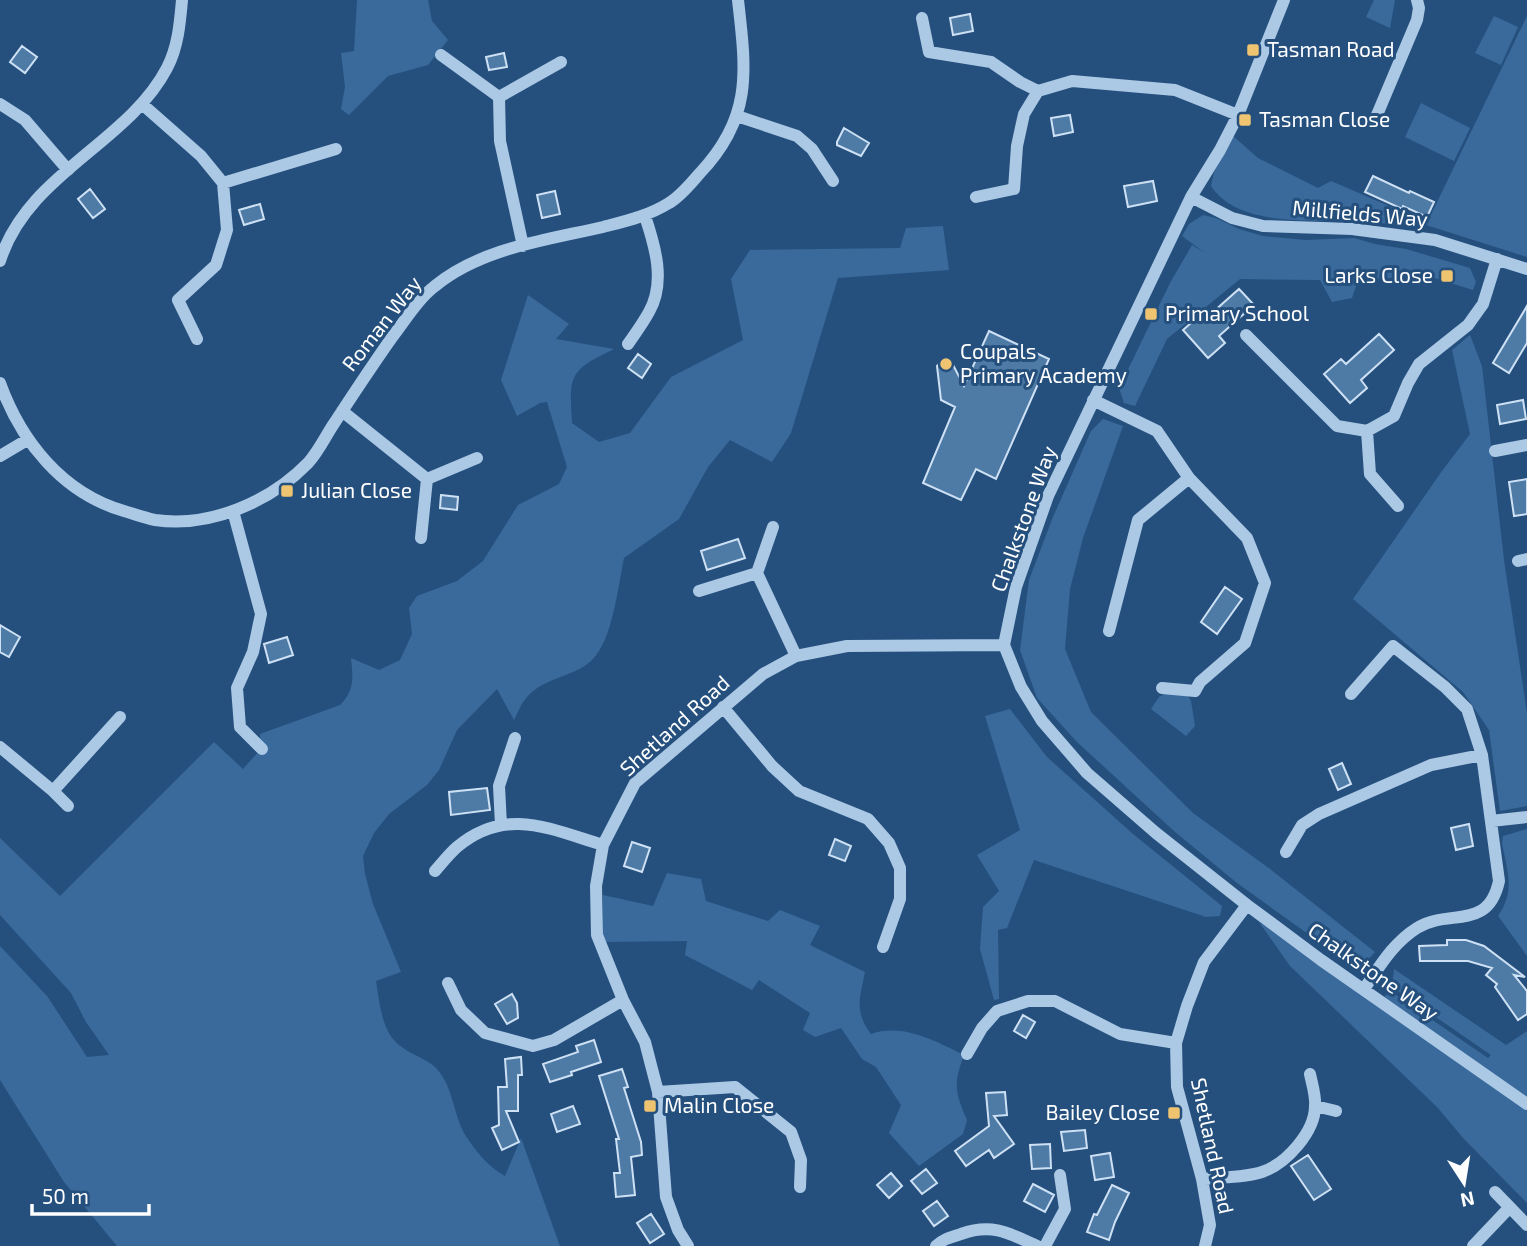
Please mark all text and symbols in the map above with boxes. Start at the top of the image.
place label: Tasman Road [1267,36,1395,61]
marker: Tasman Road [1245,42,1261,58]
place label: Tasman Close [1259,106,1390,131]
marker: Tasman Close [1237,112,1253,128]
street label: Millfields Way [1291,194,1429,231]
place label: Larks Close [1324,262,1433,287]
marker: Larks Close [1439,268,1455,284]
street label: Roman Way [336,271,426,376]
place label: Primary School [1165,300,1310,325]
marker: Primary School [1143,306,1159,322]
place label: Coupals Primary Academy [960,338,1127,387]
marker: Coupals Primary Academy [938,356,954,372]
street label: Chalkstone Way [985,442,1061,595]
place label: Julian Close [301,477,412,502]
marker: Julian Close [279,483,295,499]
street label: Shetland Road [614,669,734,780]
street label: Chalkstone Way [1304,917,1444,1025]
street label: Shetland Road [1187,1075,1240,1216]
place label: Malin Close [664,1092,774,1117]
marker: Malin Close [642,1098,658,1114]
place label: Bailey Close [1045,1099,1160,1124]
marker: Bailey Close [1166,1105,1182,1121]
north arrow [1429,1148,1499,1218]
scale bar [32,1172,149,1216]
text: 50 m [42,1183,89,1208]
text: N [1459,1187,1477,1213]

